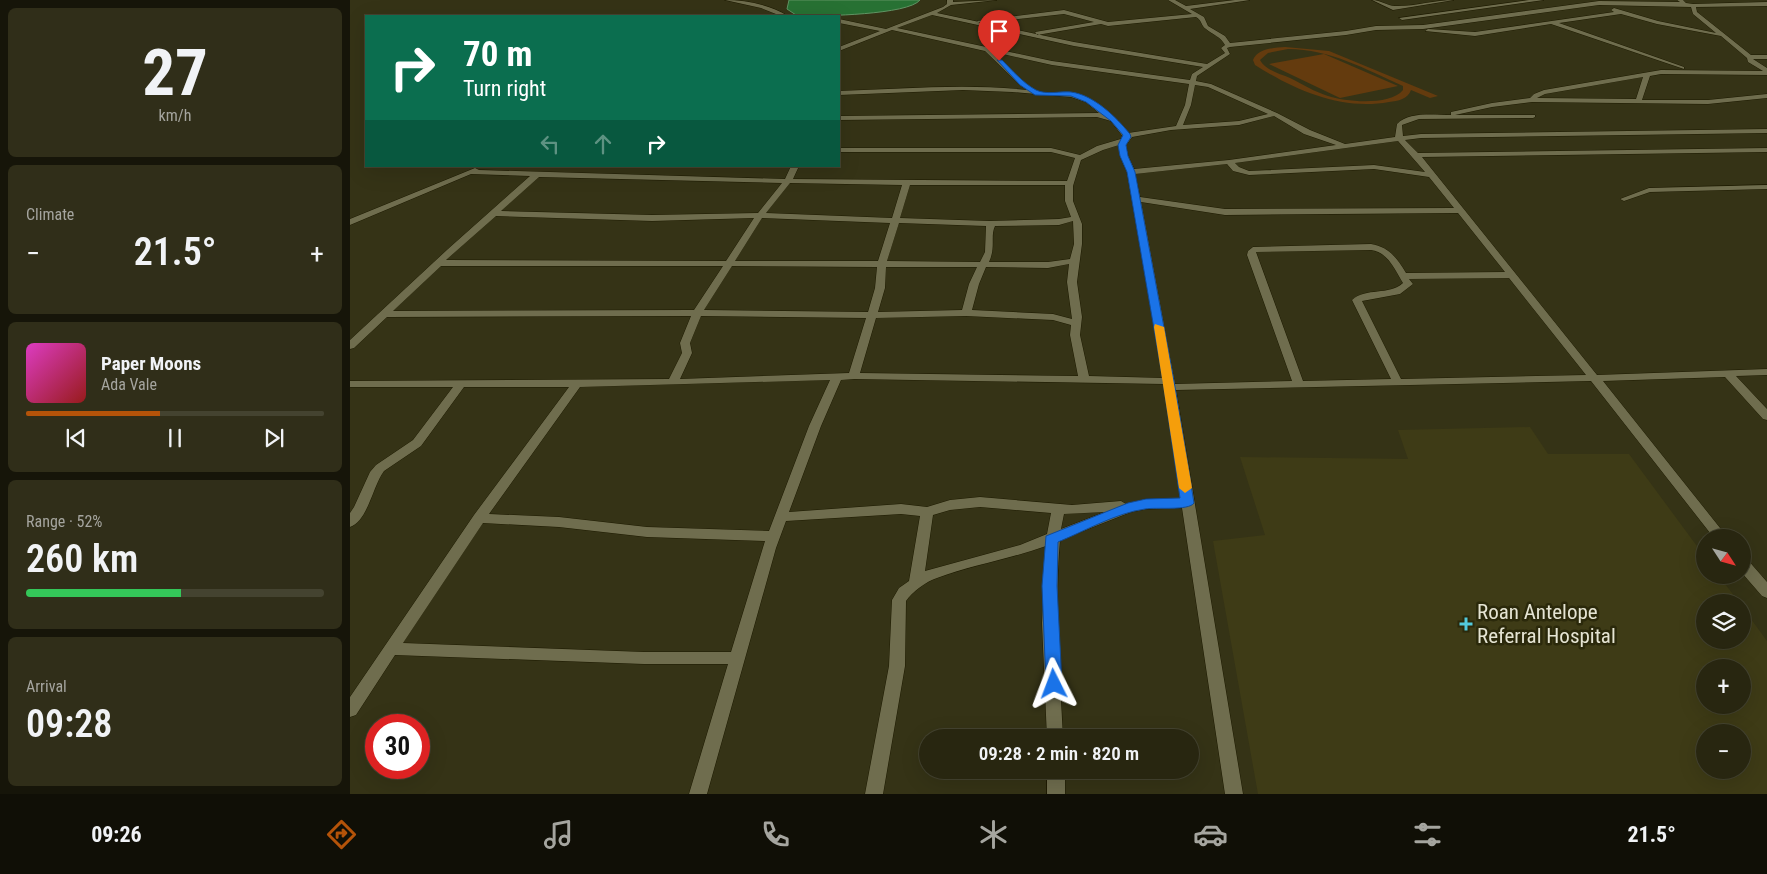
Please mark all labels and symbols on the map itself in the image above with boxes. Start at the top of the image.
pin [978,10,1020,61]
north arrow [1696,529,1751,584]
place label: Roan Antelope Referral Hospital [1477,600,1616,648]
marker: Roan Antelope Referral Hospital [1459,617,1473,631]
position arrow [1027,657,1079,709]
speed limit sign: 30 [365,714,430,779]

